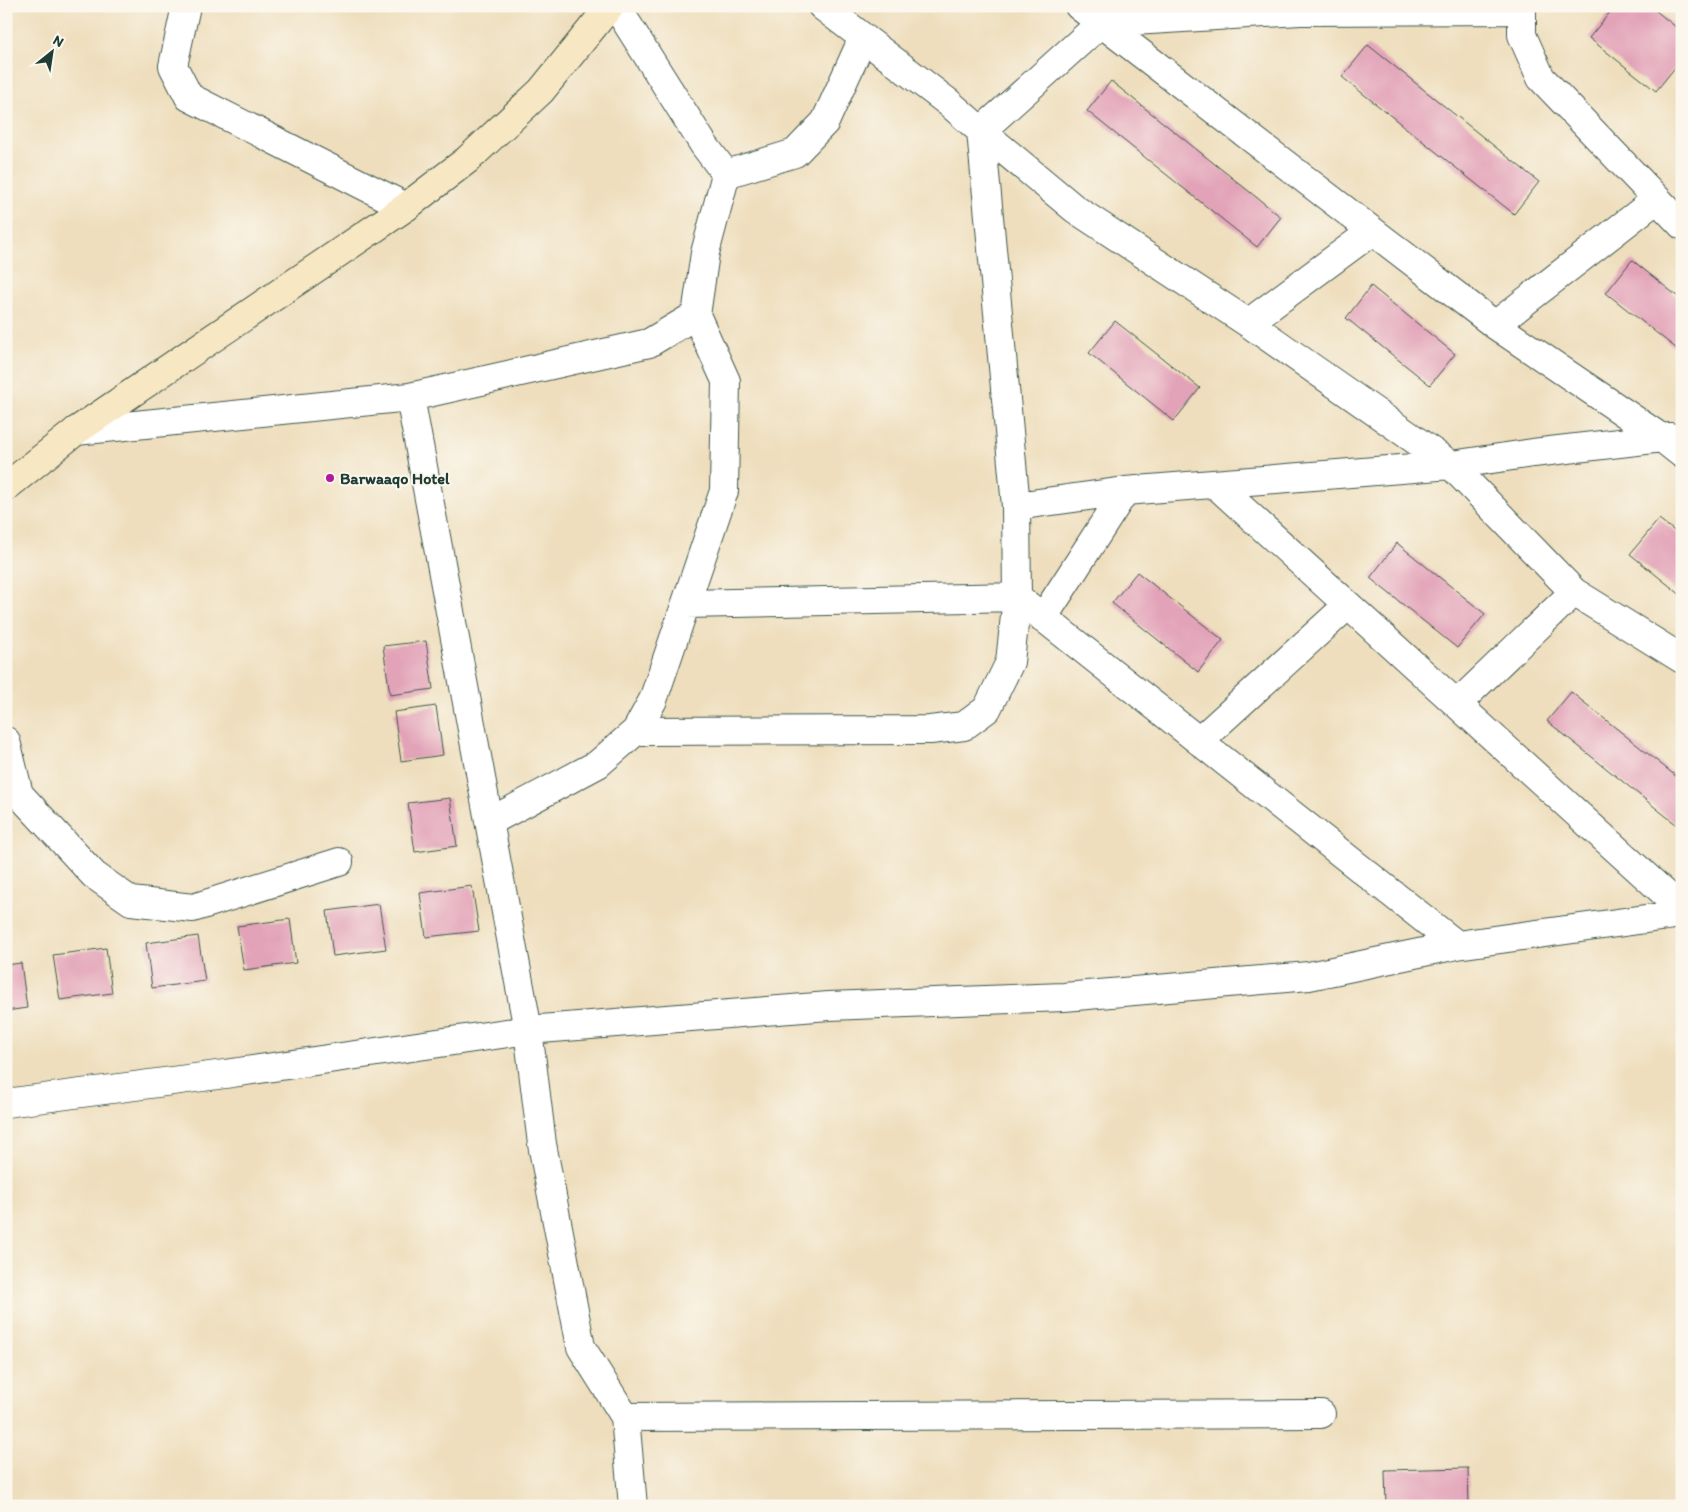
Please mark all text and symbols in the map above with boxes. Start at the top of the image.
north arrow [28,28,78,78]
text: N [50,31,67,51]
place label: Barwaaqo Hotel [340,469,450,489]
marker: Barwaaqo Hotel [324,472,336,484]

